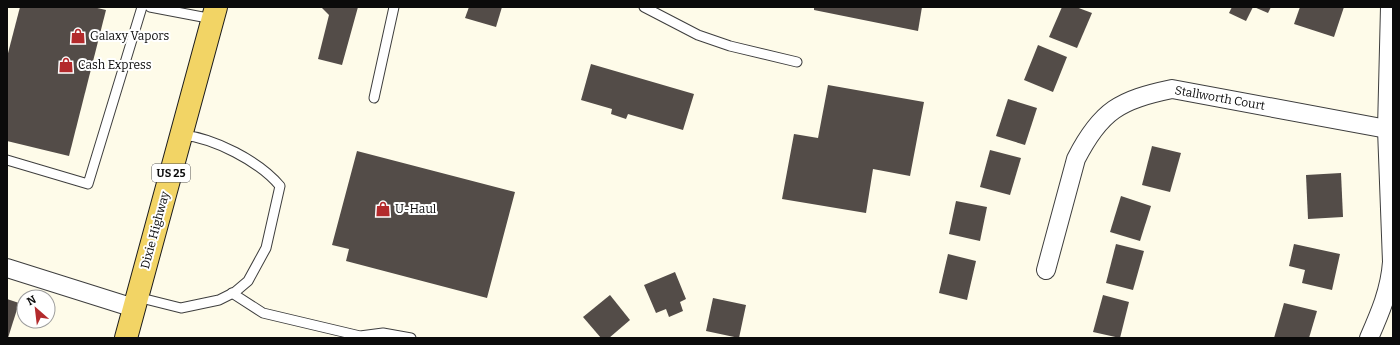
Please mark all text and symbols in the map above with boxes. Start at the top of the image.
shop icon: Galaxy Vapors [69,27,87,45]
place label: Galaxy Vapors [90,29,170,43]
shop icon: Cash Express [57,56,75,74]
place label: Cash Express [78,58,152,72]
street label: Stallworth Court [1174,83,1267,113]
road number: US 25 [152,164,190,182]
street label: Dixie Highway [138,189,172,270]
shop icon: U-Haul [374,200,392,218]
place label: U-Haul [395,202,437,216]
north arrow [16,289,56,329]
text: N [25,293,39,308]

